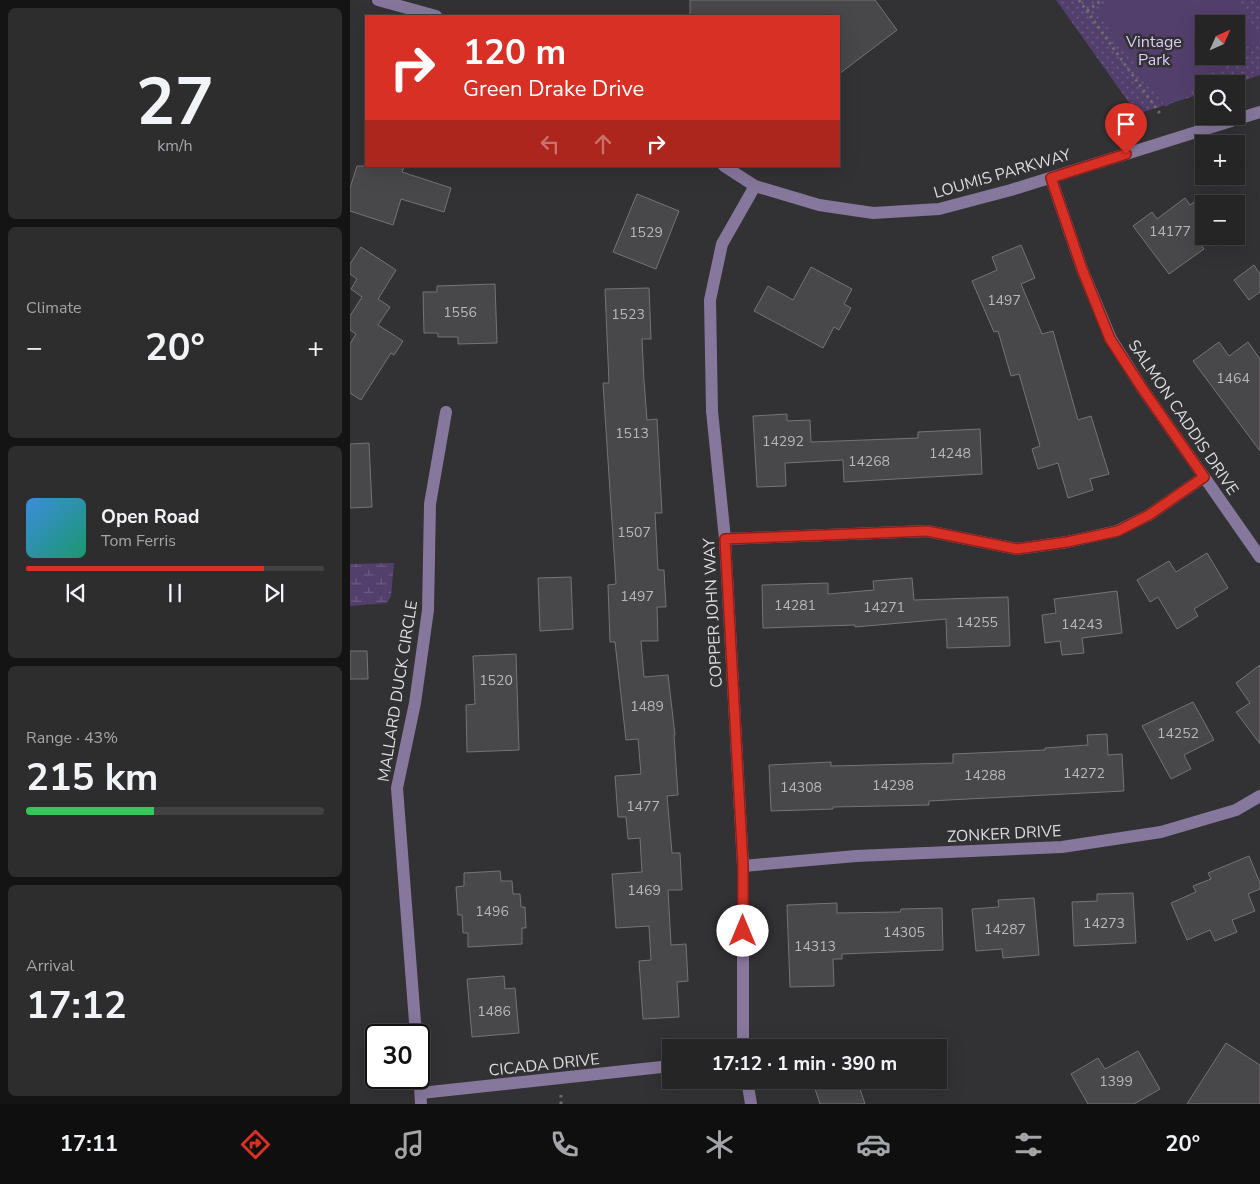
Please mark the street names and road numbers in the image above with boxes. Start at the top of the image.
street label: LOUMIS PARKWAY [931,144,1074,204]
street label: SALMON CADDIS DRIVE [1123,336,1243,500]
street label: COPPER JOHN WAY [698,537,728,688]
street label: MALLARD DUCK CIRCLE [373,599,423,783]
street label: ZONKER DRIVE [946,820,1062,848]
street label: CICADA DRIVE [488,1048,601,1082]

